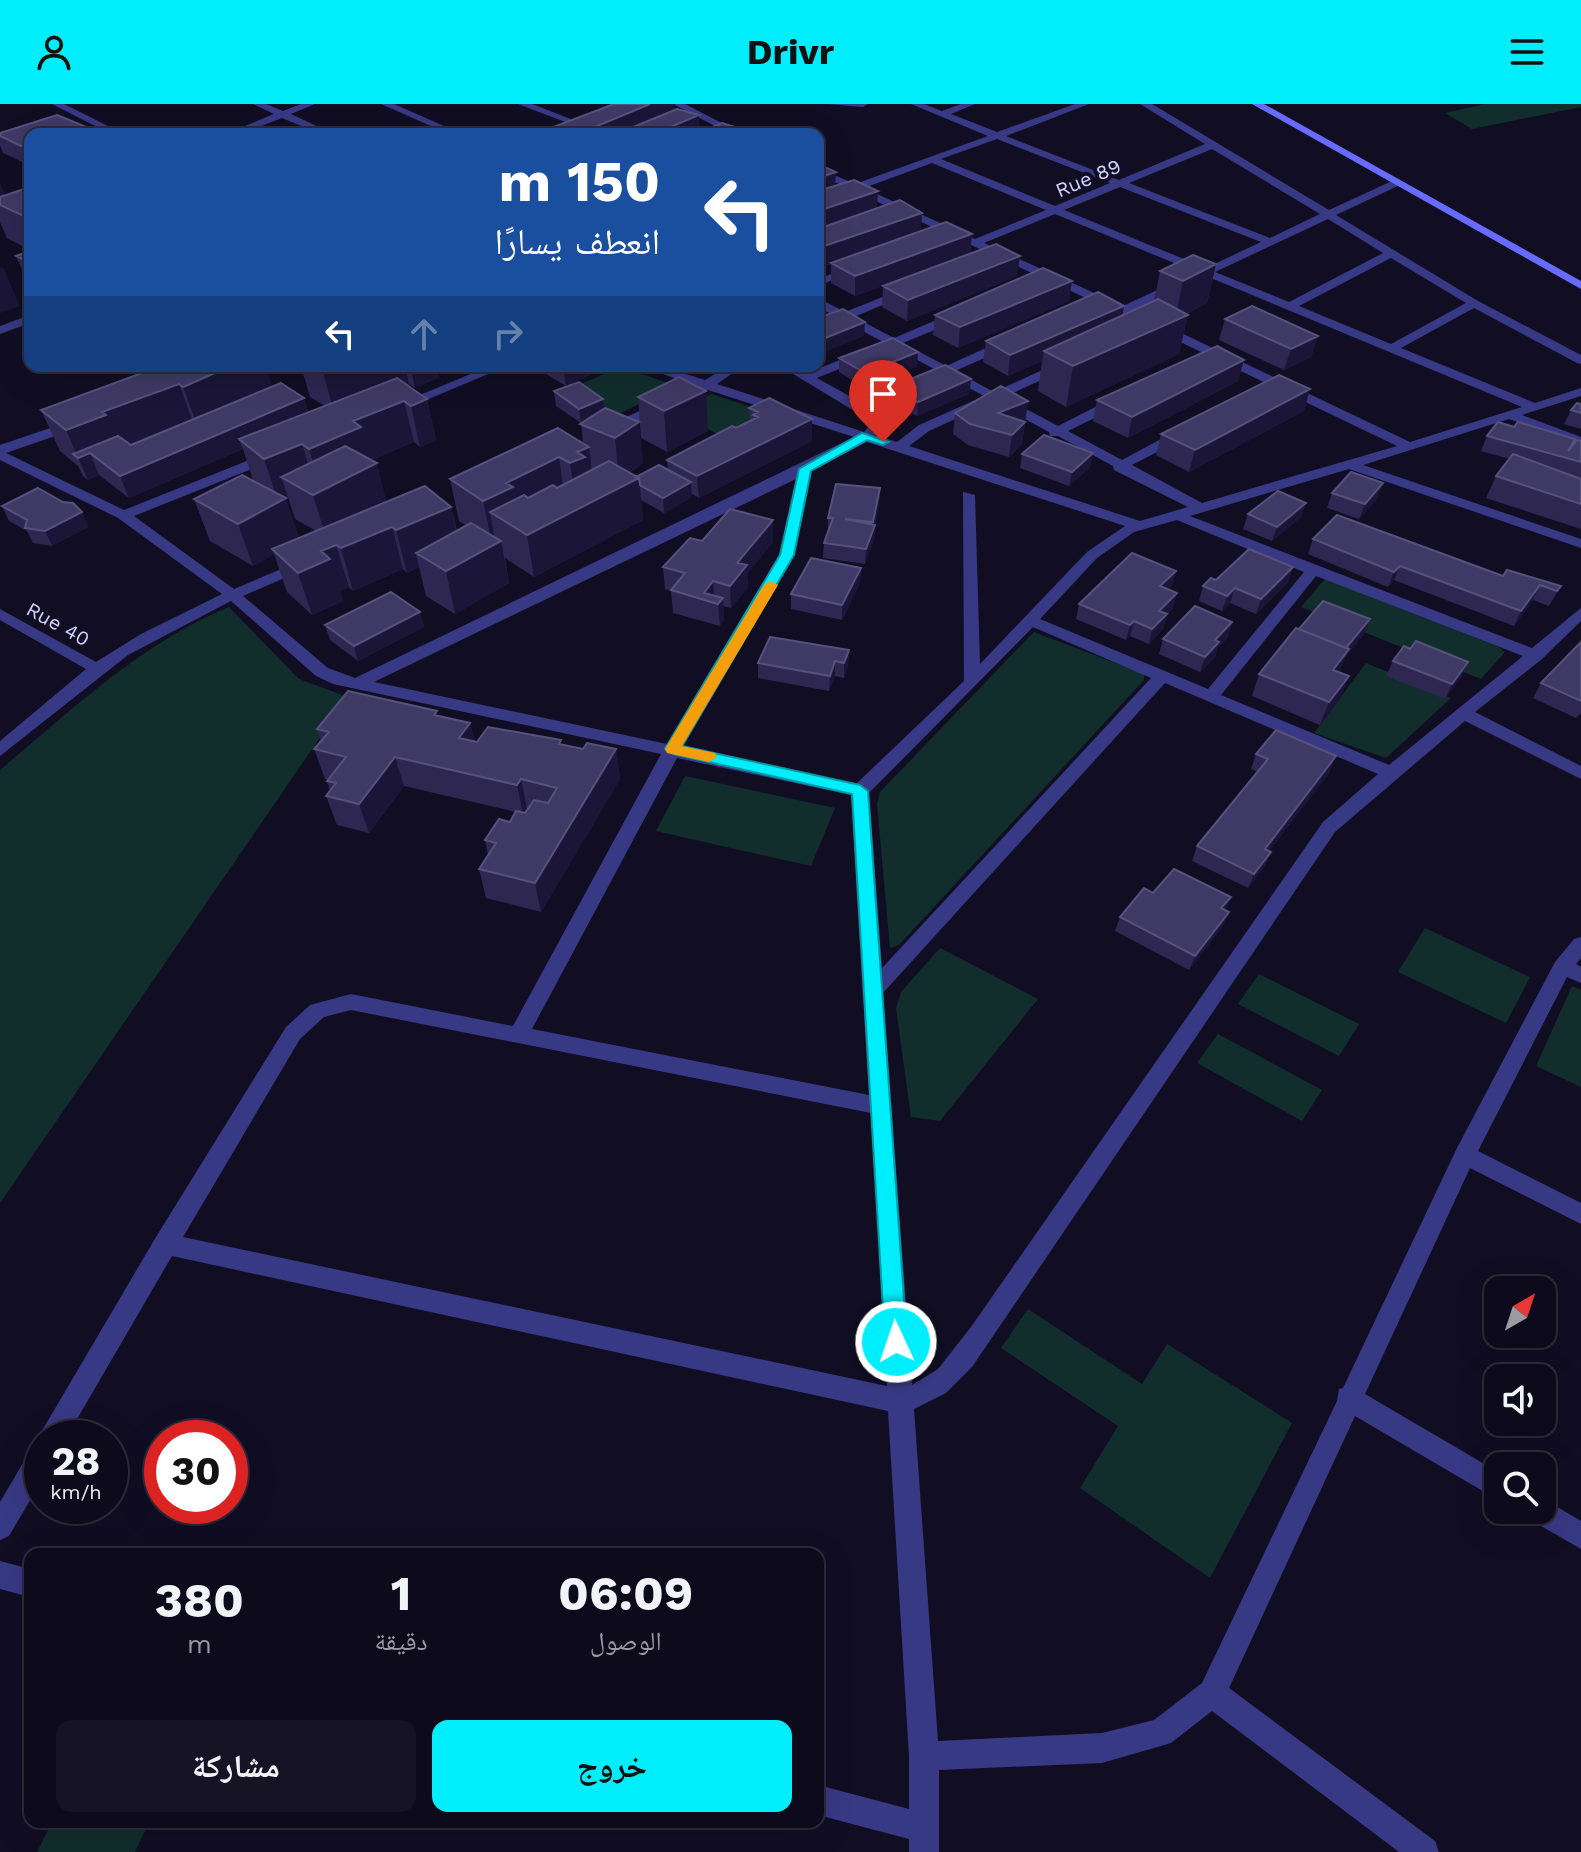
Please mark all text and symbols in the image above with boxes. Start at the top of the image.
icon: person [32,30,76,74]
icon: menu [1505,30,1549,74]
text: Drivr [747,31,834,73]
text: 150 m [498,149,660,215]
street label: Rue 89 [1052,154,1124,202]
icon: left [688,160,792,264]
text: انعطف يسارًا [495,221,660,263]
icon: left [318,312,362,356]
icon: ahead [402,312,446,356]
icon: right [486,312,530,356]
pin [849,360,917,442]
icon: arrive [861,372,905,416]
street label: Rue 40 [22,597,94,651]
north arrow [1484,1276,1556,1348]
map controls [1484,1276,1556,1524]
position arrow [854,1300,938,1384]
button: sound [1484,1364,1556,1436]
speed limit sign: 30 [144,1420,248,1524]
text: 28 [52,1438,100,1485]
button: search [1484,1452,1556,1524]
text: km/h [50,1480,102,1504]
text: 1 [391,1565,411,1622]
text: 06:09 [558,1565,693,1622]
text: 380 [155,1572,244,1629]
text: دقيقة [375,1626,427,1656]
text: الوصول [590,1626,662,1656]
text: m [187,1629,212,1659]
button: مشاركة [56,1720,416,1812]
button: خروج [432,1720,792,1812]

